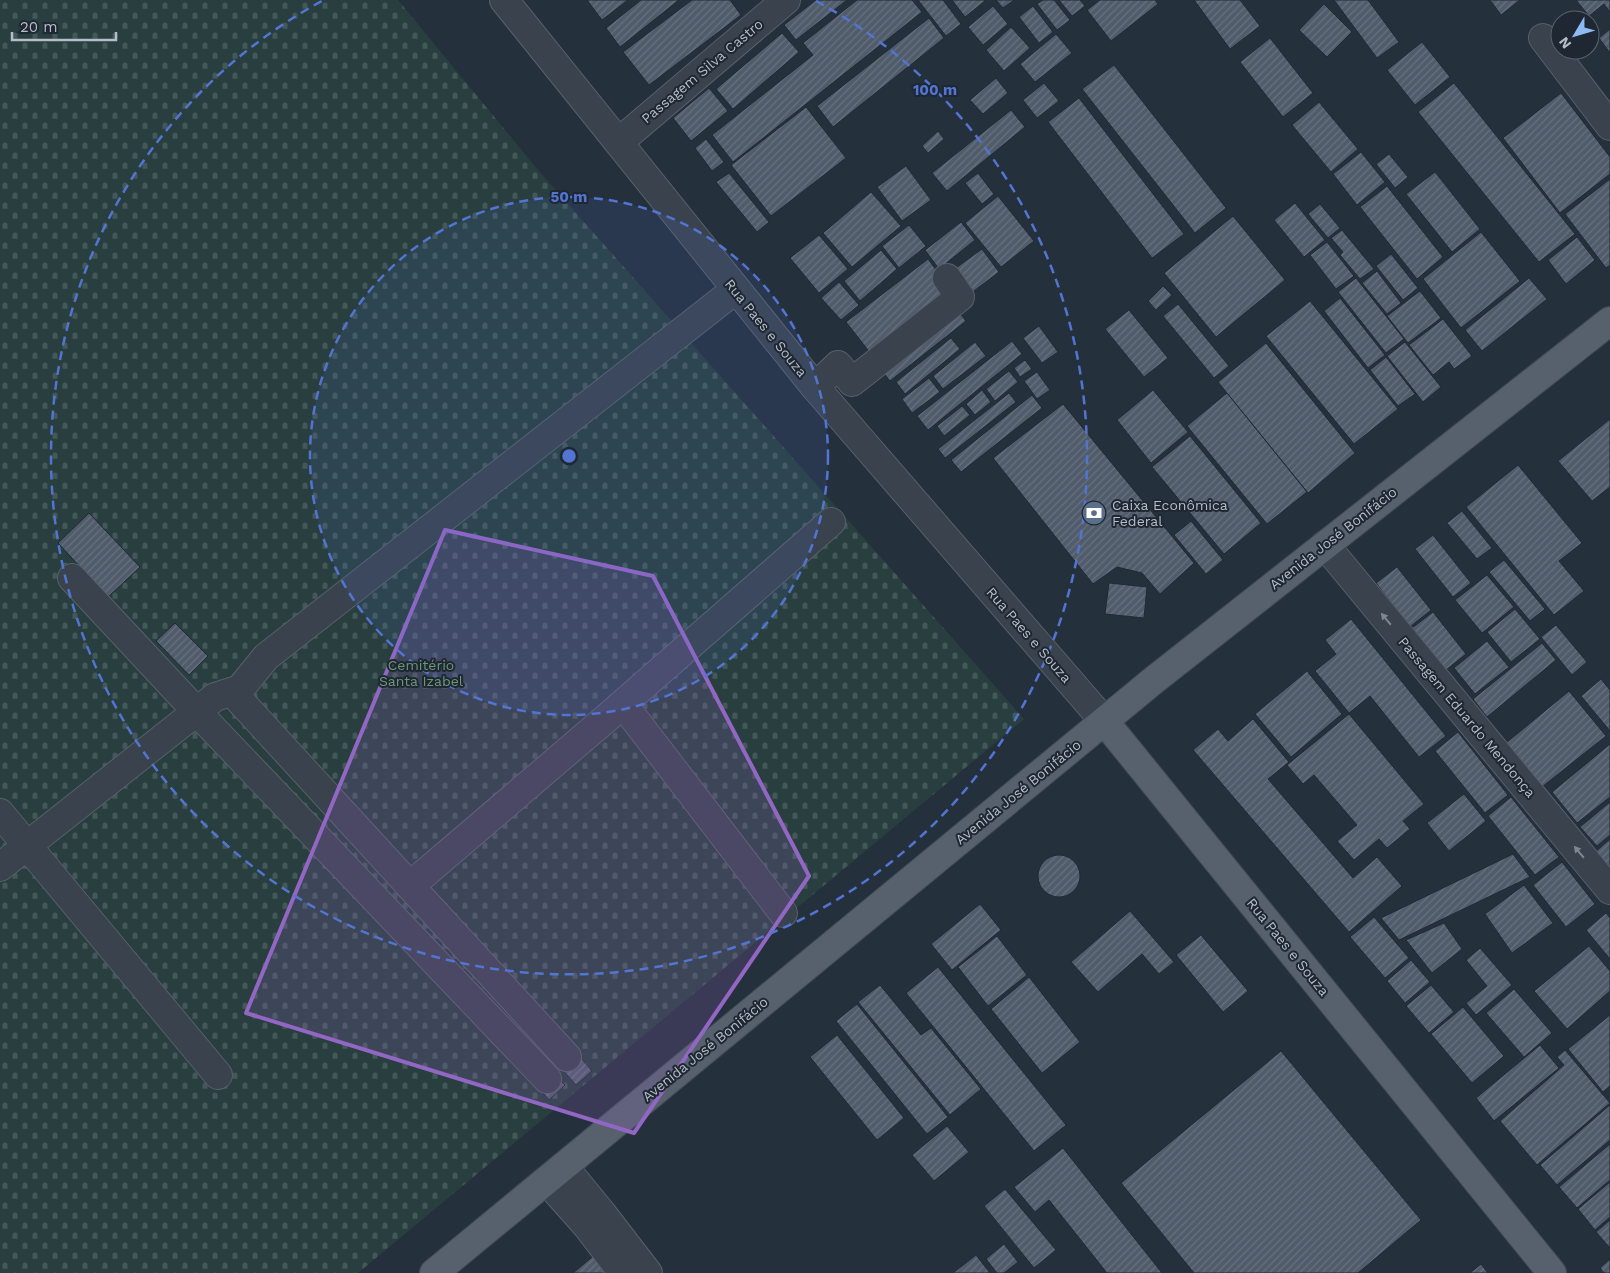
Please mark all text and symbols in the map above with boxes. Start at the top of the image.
scale bar [12,10,116,42]
north arrow [1550,10,1600,60]
street label: Passagem Silva Castro [638,16,766,126]
text: 20 m [20,18,58,36]
text: N [1555,34,1574,52]
text: 100 m [913,81,957,99]
text: 50 m [551,188,587,206]
street label: Rua Paes e Souza [722,276,810,380]
centre of rings [560,447,578,465]
street label: Avenida José Bonifácio [1266,483,1400,593]
place label: Caixa Econômica Federal [1112,497,1228,529]
bank icon: Caixa Econômica Federal [1081,500,1107,526]
street label: Rua Paes e Souza [983,584,1075,686]
one-way arrow [1381,613,1392,625]
street label: Passagem Eduardo Mendonça [1395,634,1539,800]
park label: Cemitério Santa Izabel [379,657,464,689]
street label: Avenida José Bonifácio [952,736,1084,848]
one-way arrow [1573,846,1584,859]
street label: Rua Paes e Souza [1244,895,1332,999]
street label: Avenida José Bonifácio [639,993,771,1105]

